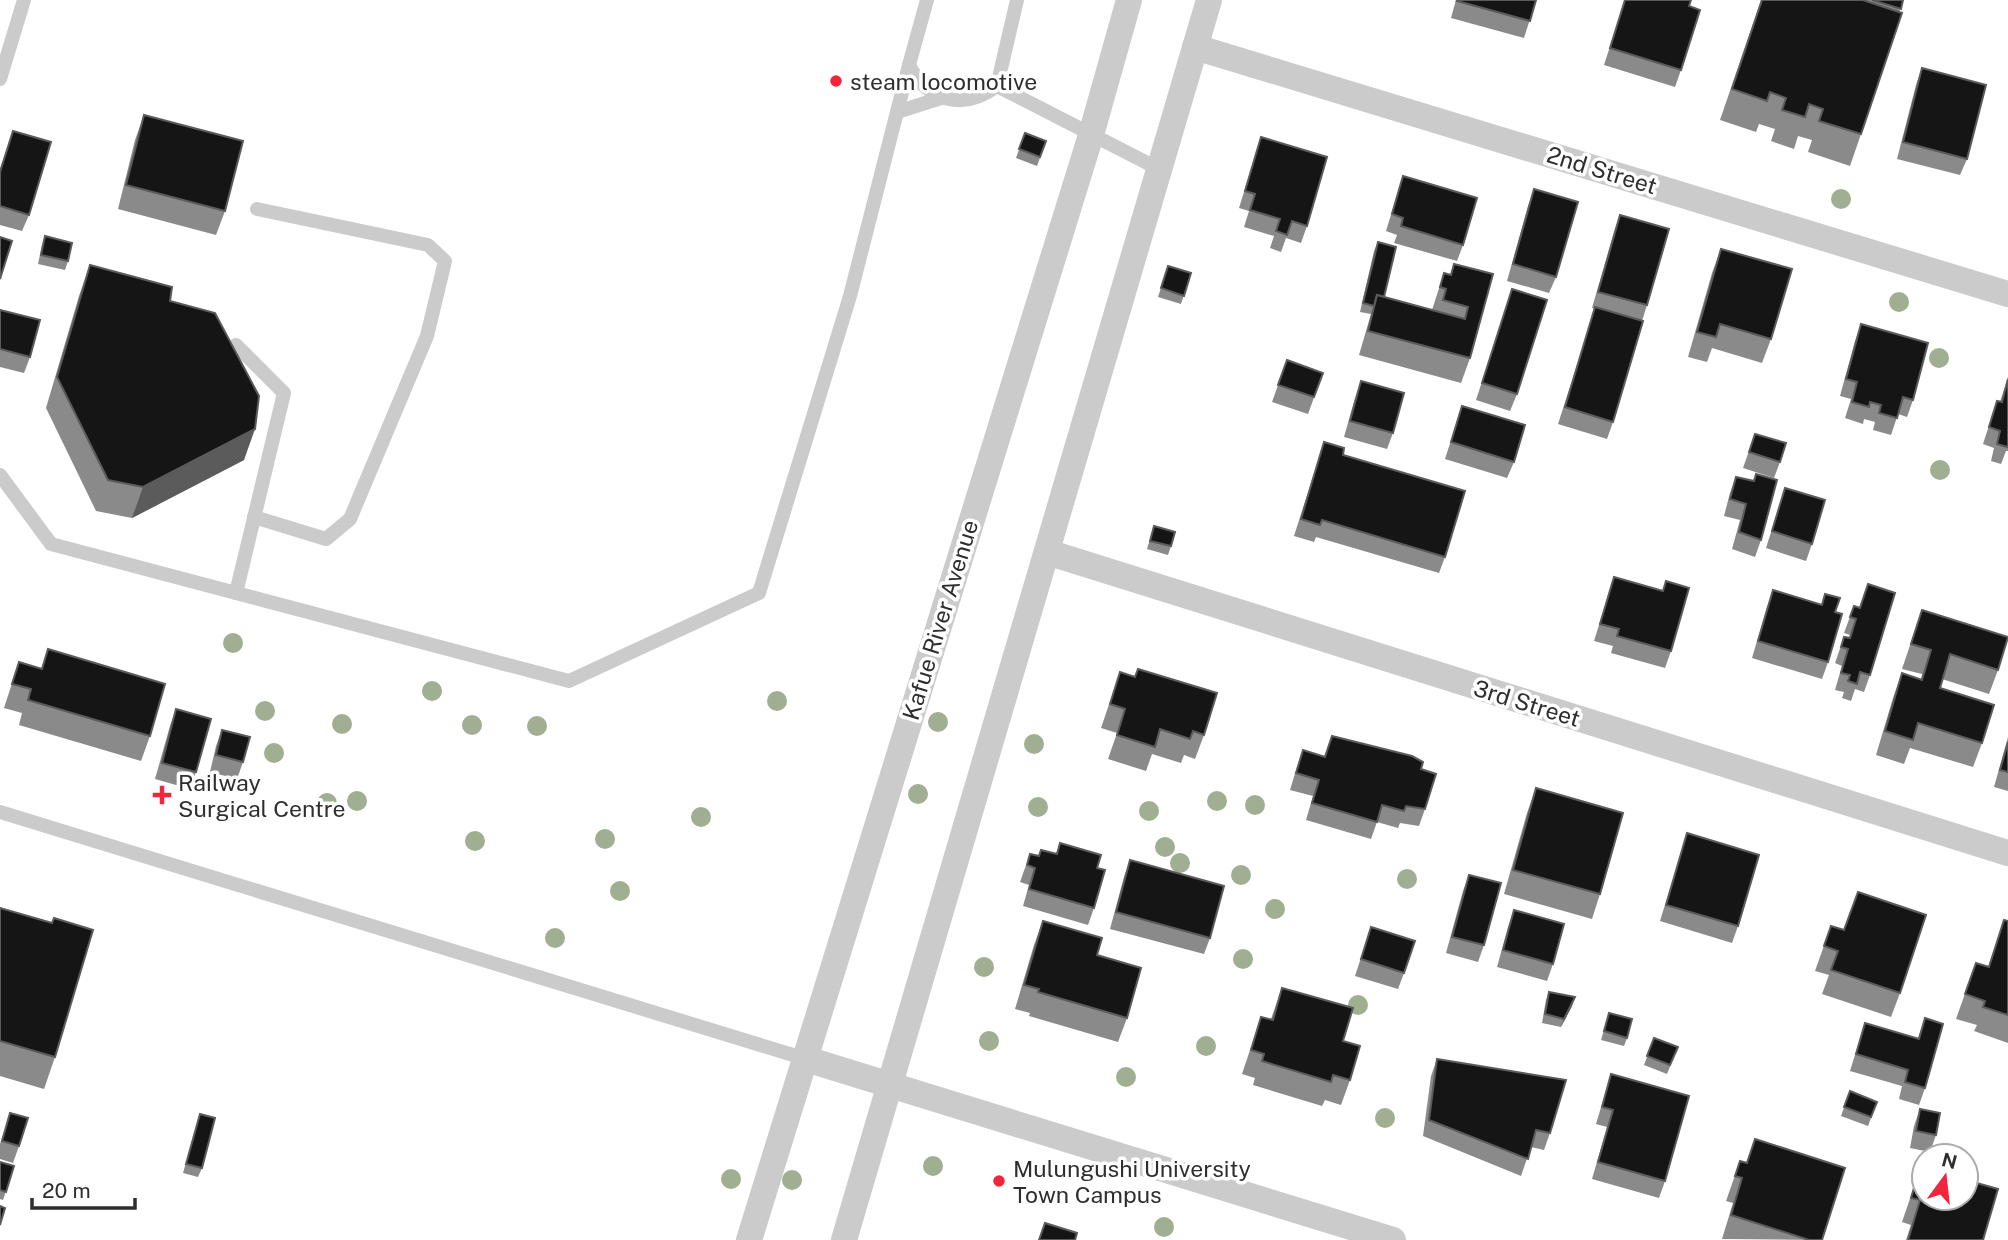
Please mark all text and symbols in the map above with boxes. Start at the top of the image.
place label: steam locomotive [850,68,1037,95]
marker: steam locomotive [828,73,844,89]
street label: 2nd Street [1544,141,1660,199]
street label: Kafue River Avenue [897,517,983,723]
street label: 3rd Street [1471,674,1583,732]
place label: Railway Surgical Centre [178,769,346,822]
marker: Railway Surgical Centre [152,785,172,805]
north arrow [1910,1142,1980,1212]
text: N [1939,1148,1959,1173]
place label: Mulungushi University Town Campus [1013,1155,1251,1208]
scale bar [32,1166,135,1210]
marker: Mulungushi University Town Campus [991,1173,1007,1189]
text: 20 m [42,1178,91,1203]

